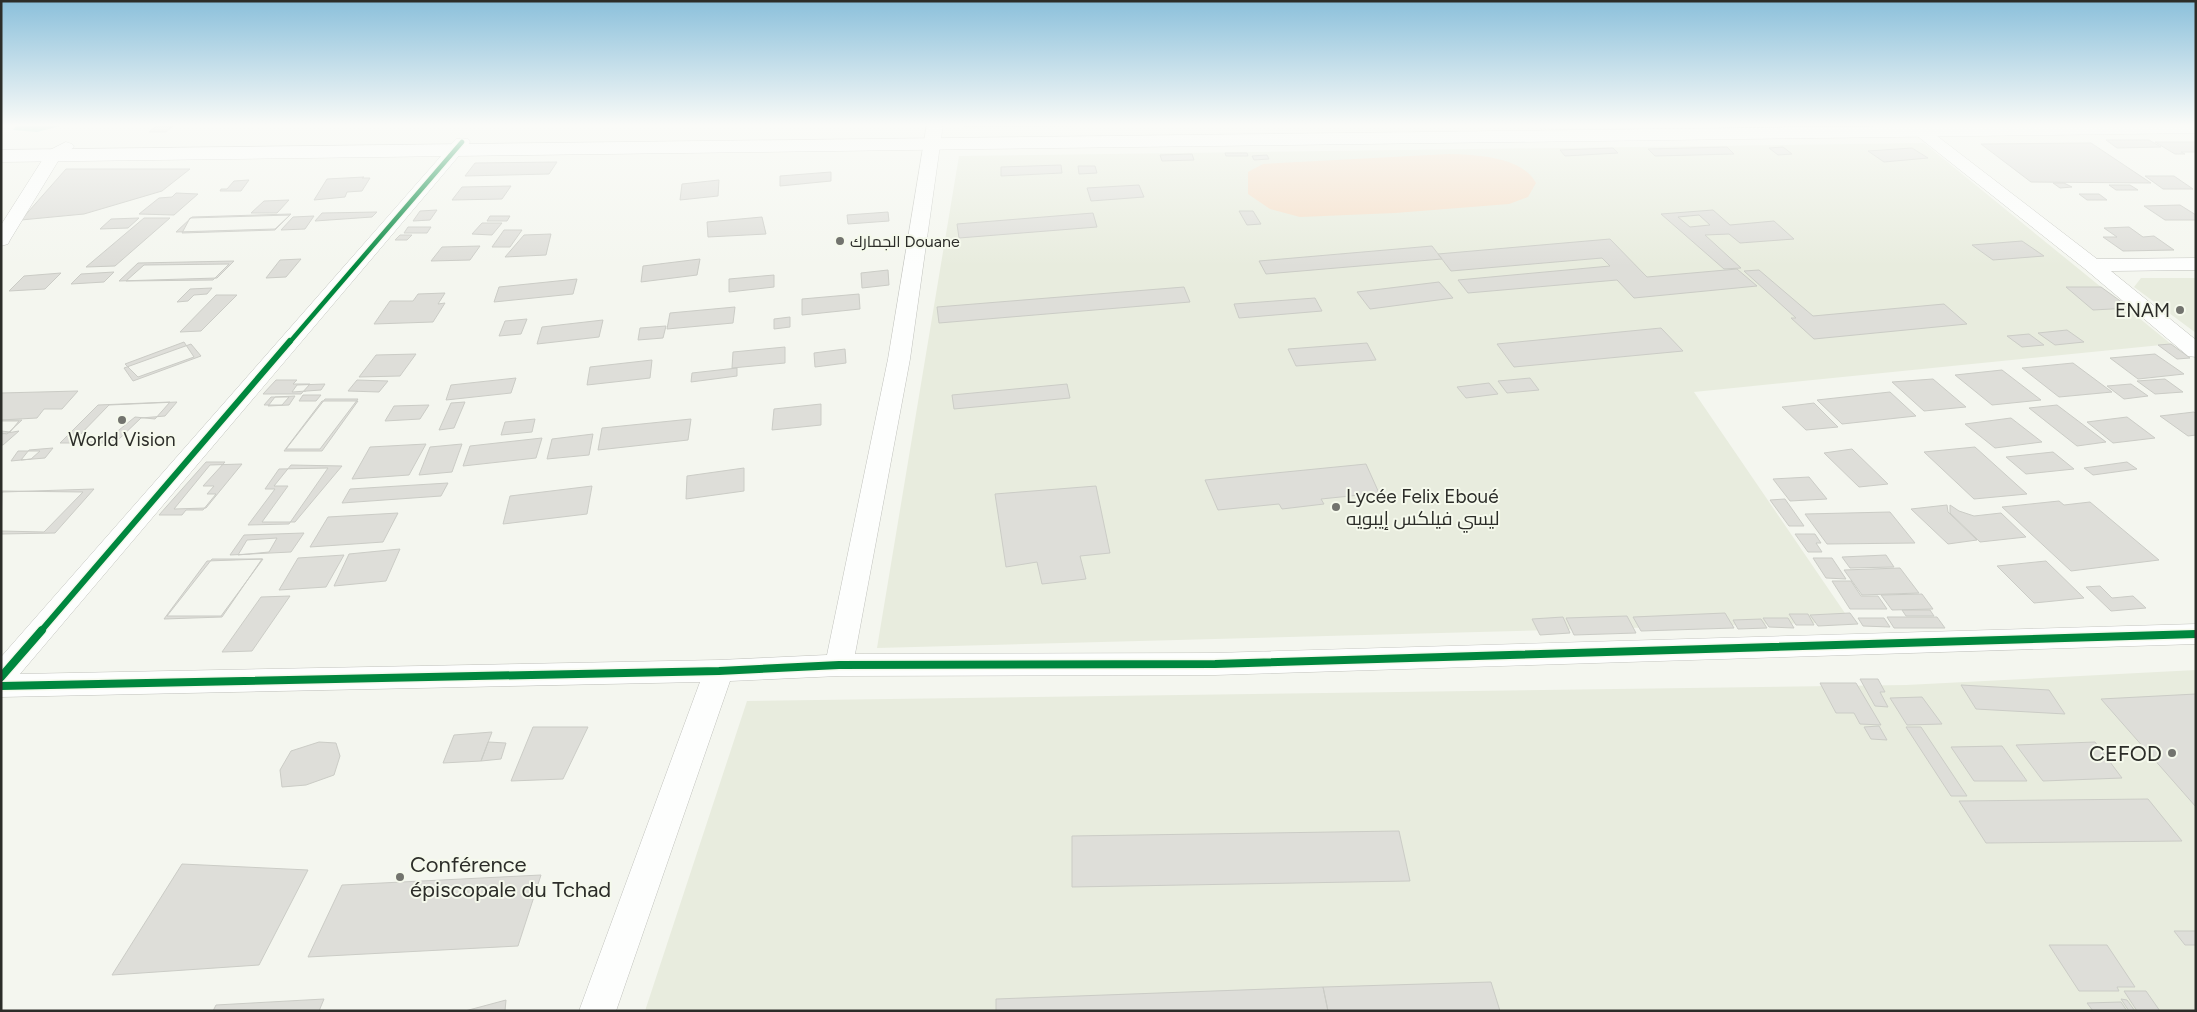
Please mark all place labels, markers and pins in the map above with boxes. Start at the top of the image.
place label: الجمارك Douane [850,232,960,251]
marker: الجمارك Douane [834,235,846,247]
place label: ENAM [2115,299,2170,322]
marker: ENAM [2174,304,2186,316]
marker: World Vision [116,414,128,426]
place label: World Vision [68,428,176,451]
place label: Lycée Felix Eboué ليسي فيلكس إيبويه [1346,485,1499,533]
marker: Lycée Felix Eboué ليسي فيلكس إيبويه [1330,501,1342,513]
place label: CEFOD [2089,740,2162,767]
marker: CEFOD [2166,747,2178,759]
place label: Conférence épiscopale du Tchad [410,851,611,903]
marker: Conférence épiscopale du Tchad [394,871,406,883]

